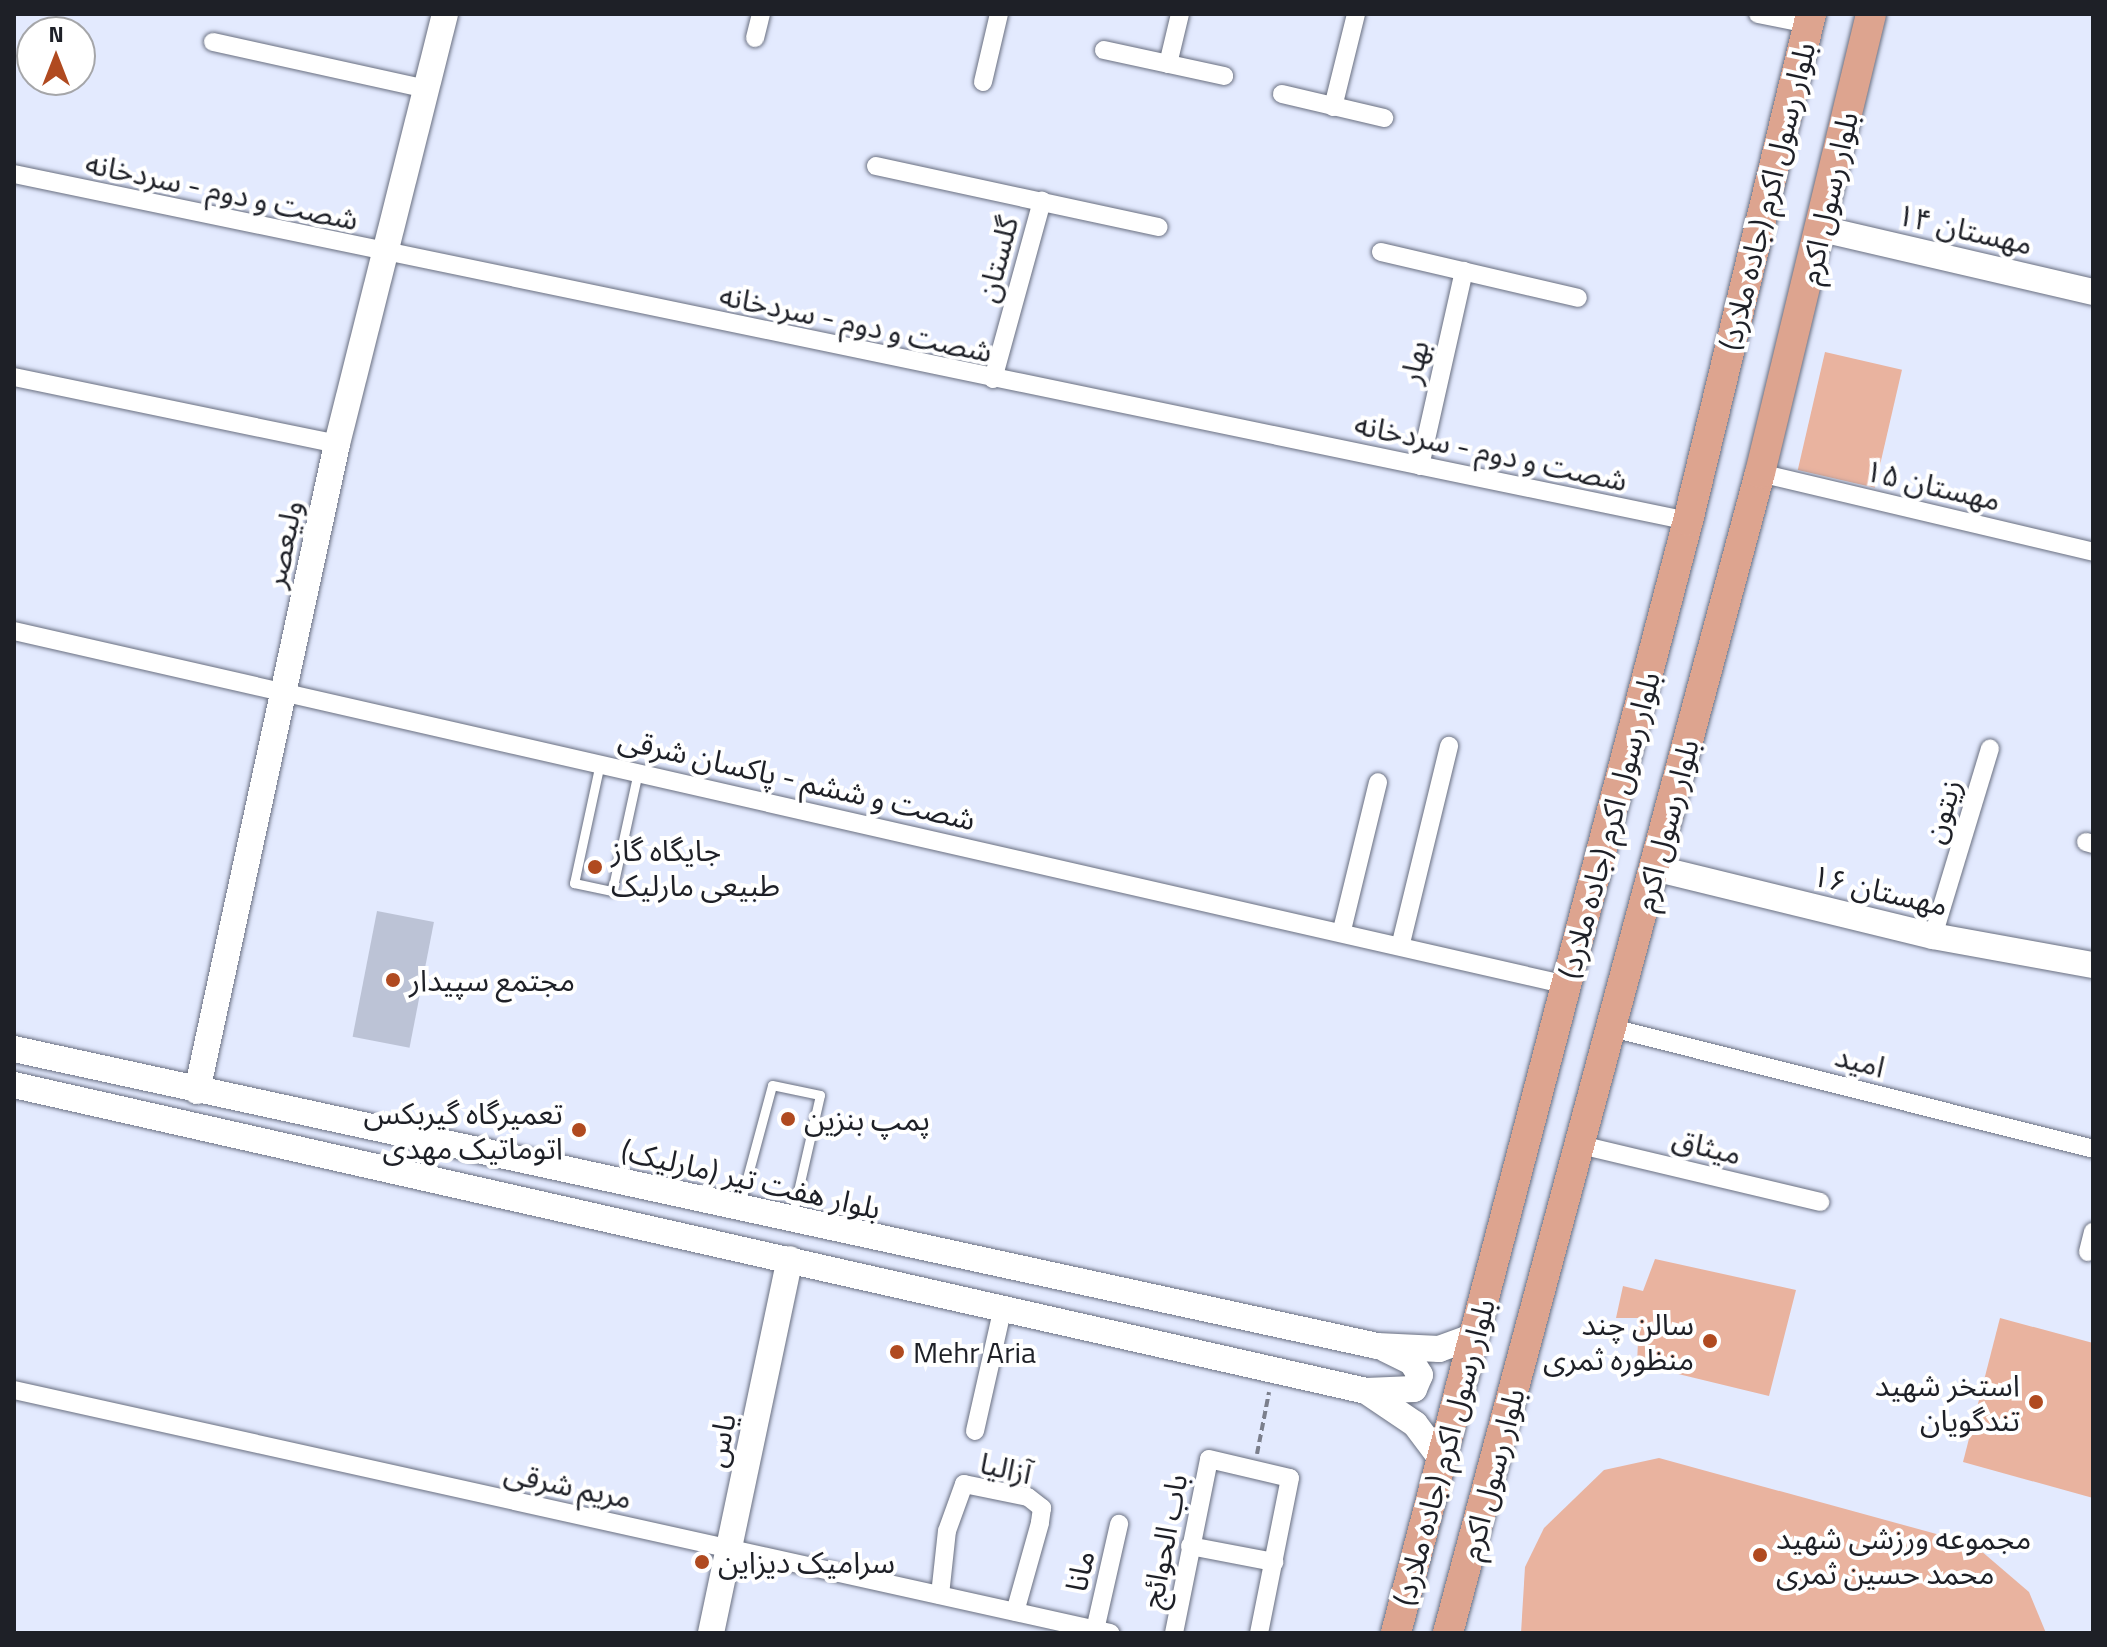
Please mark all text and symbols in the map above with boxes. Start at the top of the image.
north arrow [16,16,96,96]
text: N [48,17,64,51]
street label: بلوار رسول اکرم (جاده ملارد) [1711,38,1823,354]
street label: بلوار رسول اکرم [1791,108,1865,288]
street label: شصت و دوم - سردخانه [82,145,362,237]
street label: مهستان ۱۴ [1894,196,2036,262]
street label: گلستان [968,212,1026,306]
street label: شصت و دوم - سردخانه [716,277,996,369]
street label: بهار [1392,337,1436,387]
street label: شصت و دوم - سردخانه [1351,406,1631,498]
street label: مهستان ۱۵ [1862,452,2004,518]
street label: ولیعصر [256,497,310,591]
street label: بلوار رسول اکرم (جاده ملارد) [1551,668,1667,982]
street label: شصت و ششم - پاکسان شرقی [615,720,979,838]
street label: بلوار رسول اکرم [1626,735,1706,915]
street label: زیتون [1915,775,1969,847]
place label: جایگاه گاز طبیعی مارلیک [611,832,780,902]
street label: مهستان ۱۶ [1809,857,1951,923]
marker: جایگاه گاز طبیعی مارلیک [586,858,604,876]
place label: مجتمع سپیدار [409,962,575,998]
marker: مجتمع سپیدار [384,971,402,989]
street label: امید [1831,1037,1889,1085]
place label: تعمیرگاه گیربکس اتوماتیک مهدی [363,1095,563,1166]
place label: پمپ بنزین [804,1101,930,1137]
marker: پمپ بنزین [779,1110,797,1128]
street label: میثاق [1669,1120,1745,1172]
marker: تعمیرگاه گیربکس اتوماتیک مهدی [570,1121,588,1139]
street label: بلوار هفت تیر (مارلیک) [618,1132,884,1226]
street label: بلوار رسول اکرم (جاده ملارد) [1386,1295,1502,1609]
place label: سالن چند منظوره ثمری [1543,1306,1694,1376]
marker: سالن چند منظوره ثمری [1701,1332,1719,1350]
place label: Mehr Aria [913,1334,1036,1370]
marker: Mehr Aria [888,1343,906,1361]
place label: استخر شهید تندگویان [1875,1367,2020,1438]
street label: بلوار رسول اکرم [1452,1384,1532,1564]
marker: استخر شهید تندگویان [2027,1393,2045,1411]
street label: یاس [697,1410,743,1470]
street label: آزالیا [977,1445,1035,1491]
street label: مریم شرقی [501,1454,635,1516]
street label: باب الحوائج [1133,1471,1195,1611]
place label: مجموعه ورزشی شهید محمد حسین ثمری [1776,1520,2031,1590]
place label: سرامیک دیزاین [718,1544,895,1580]
marker: مجموعه ورزشی شهید محمد حسین ثمری [1751,1546,1769,1564]
street label: مانا [1058,1547,1102,1595]
marker: سرامیک دیزاین [693,1553,711,1571]

